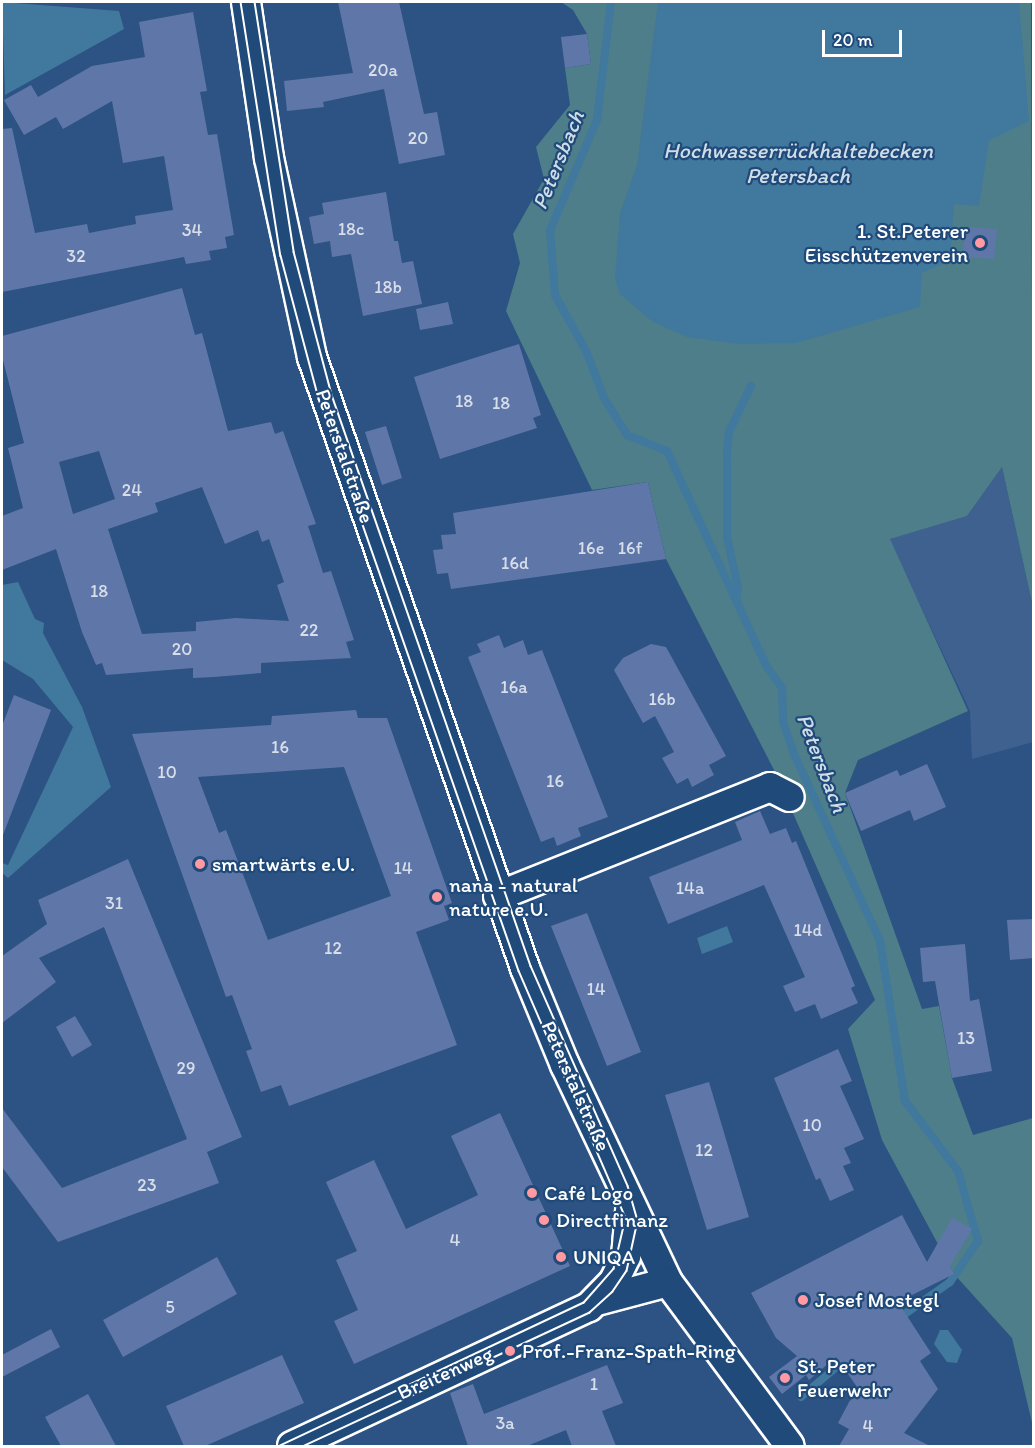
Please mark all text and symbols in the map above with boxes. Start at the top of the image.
scale bar [825,18,904,56]
text: 20 m [833,29,873,51]
house number: 20a [368,59,398,81]
water label: Petersbach [526,107,590,213]
house number: 20 [408,127,428,149]
water label: Hochwasserrückhaltebecken Petersbach [663,137,933,188]
house number: 18c [338,218,364,240]
place label: 1. St.Peterer Eisschützenverein [805,218,968,268]
house number: 34 [182,219,202,241]
marker: 1. St.Peterer Eisschützenverein [973,236,987,250]
house number: 32 [66,245,86,267]
house number: 18b [374,276,402,298]
street label: Peterstalstraße [310,386,380,526]
house number: 18 [455,390,473,412]
house number: 18 [492,392,510,414]
house number: 24 [122,479,142,501]
house number: 16e [578,537,604,559]
house number: 16f [618,537,642,559]
house number: 16d [501,552,529,574]
house number: 18 [90,580,108,602]
house number: 22 [300,619,318,641]
house number: 20 [172,638,192,660]
house number: 16a [500,676,528,698]
house number: 16b [648,688,676,710]
water label: Petersbach [791,710,853,816]
house number: 16 [271,736,289,758]
house number: 10 [157,761,177,783]
house number: 16 [546,770,564,792]
place label: smartwärts e.U. [212,851,355,877]
marker: smartwärts e.U. [193,857,207,871]
house number: 14 [393,857,413,879]
place label: nana - natural nature e.U. [449,872,579,922]
house number: 14a [676,877,704,899]
marker: nana - natural nature e.U. [430,890,444,904]
house number: 31 [105,892,123,914]
house number: 14d [793,919,823,941]
house number: 12 [324,937,342,959]
house number: 14 [586,978,606,1000]
street label: Peterstalstraße [536,1017,616,1155]
house number: 13 [957,1027,975,1049]
house number: 29 [177,1057,195,1079]
house number: 10 [802,1114,822,1136]
house number: 12 [695,1139,713,1161]
house number: 23 [137,1174,157,1196]
place label: Café Logo [544,1180,633,1206]
marker: Café Logo [525,1186,539,1200]
place label: Directfinanz [556,1207,668,1233]
marker: Directfinanz [537,1213,551,1227]
house number: 4 [450,1229,460,1251]
place label: UNIQA [573,1244,635,1270]
marker: UNIQA [554,1250,568,1264]
place label: Josef Mostegl [815,1287,939,1313]
marker: Josef Mostegl [796,1293,810,1307]
house number: 5 [165,1296,175,1318]
place label: Prof.-Franz-Spath-Ring [522,1338,736,1364]
street label: Breitenweg [393,1341,497,1405]
marker: Prof.-Franz-Spath-Ring [503,1344,517,1358]
place label: St. Peter Feuerwehr [797,1353,891,1403]
marker: St. Peter Feuerwehr [778,1371,792,1385]
house number: 1 [590,1373,598,1395]
house number: 3a [495,1412,515,1434]
house number: 4 [863,1415,873,1437]

